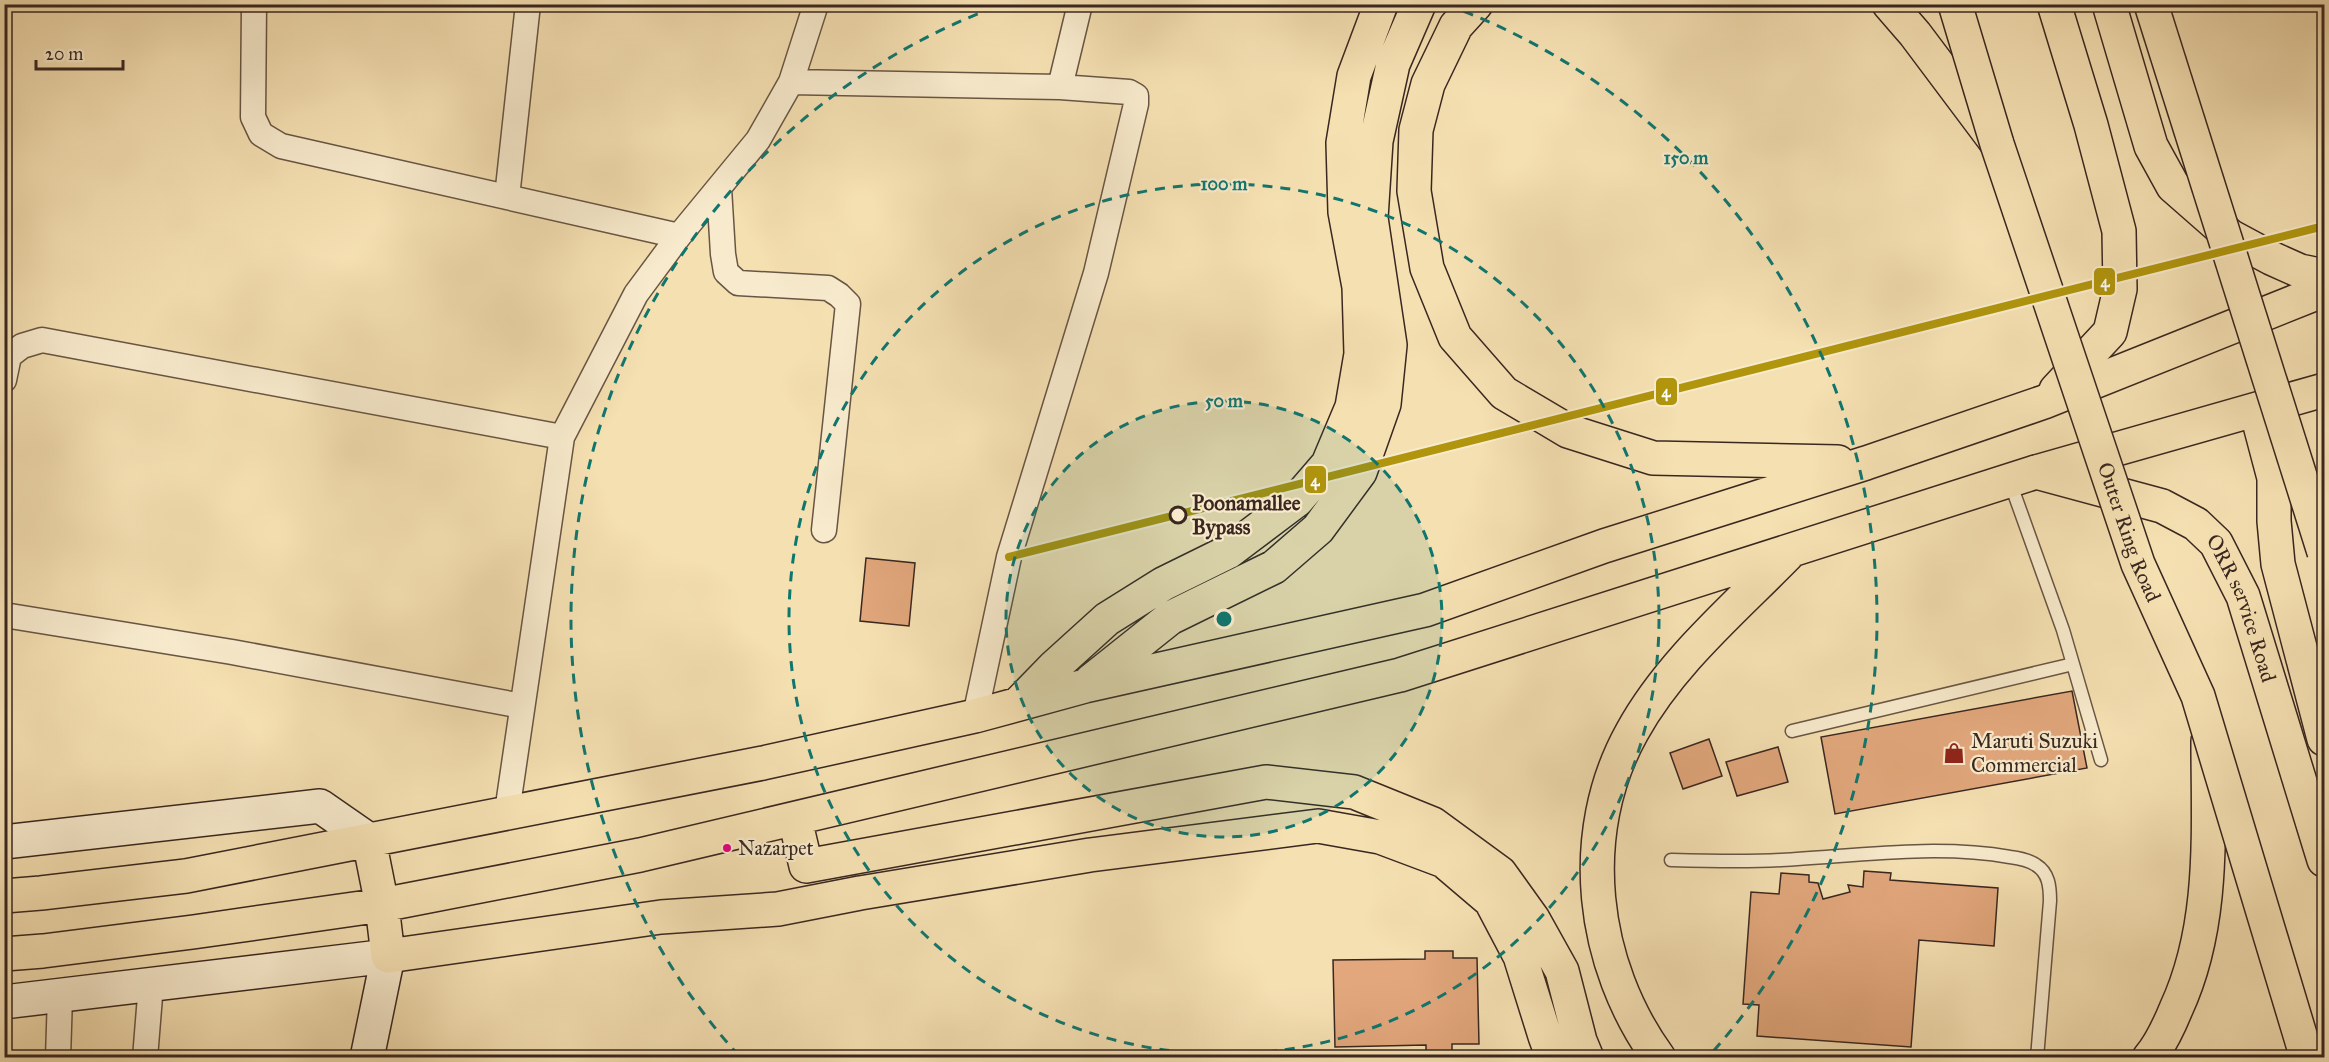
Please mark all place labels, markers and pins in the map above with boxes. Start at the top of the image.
place label: Poonamallee Bypass [1192,490,1301,540]
marker: Poonamallee Bypass [1169,506,1187,524]
centre of rings [1214,609,1234,629]
place label: Maruti Suzuki Commercial [1971,728,2098,778]
shop icon: Maruti Suzuki Commercial [1942,741,1966,765]
place label: Nazarpet [738,836,814,860]
marker: Nazarpet [721,842,733,854]

